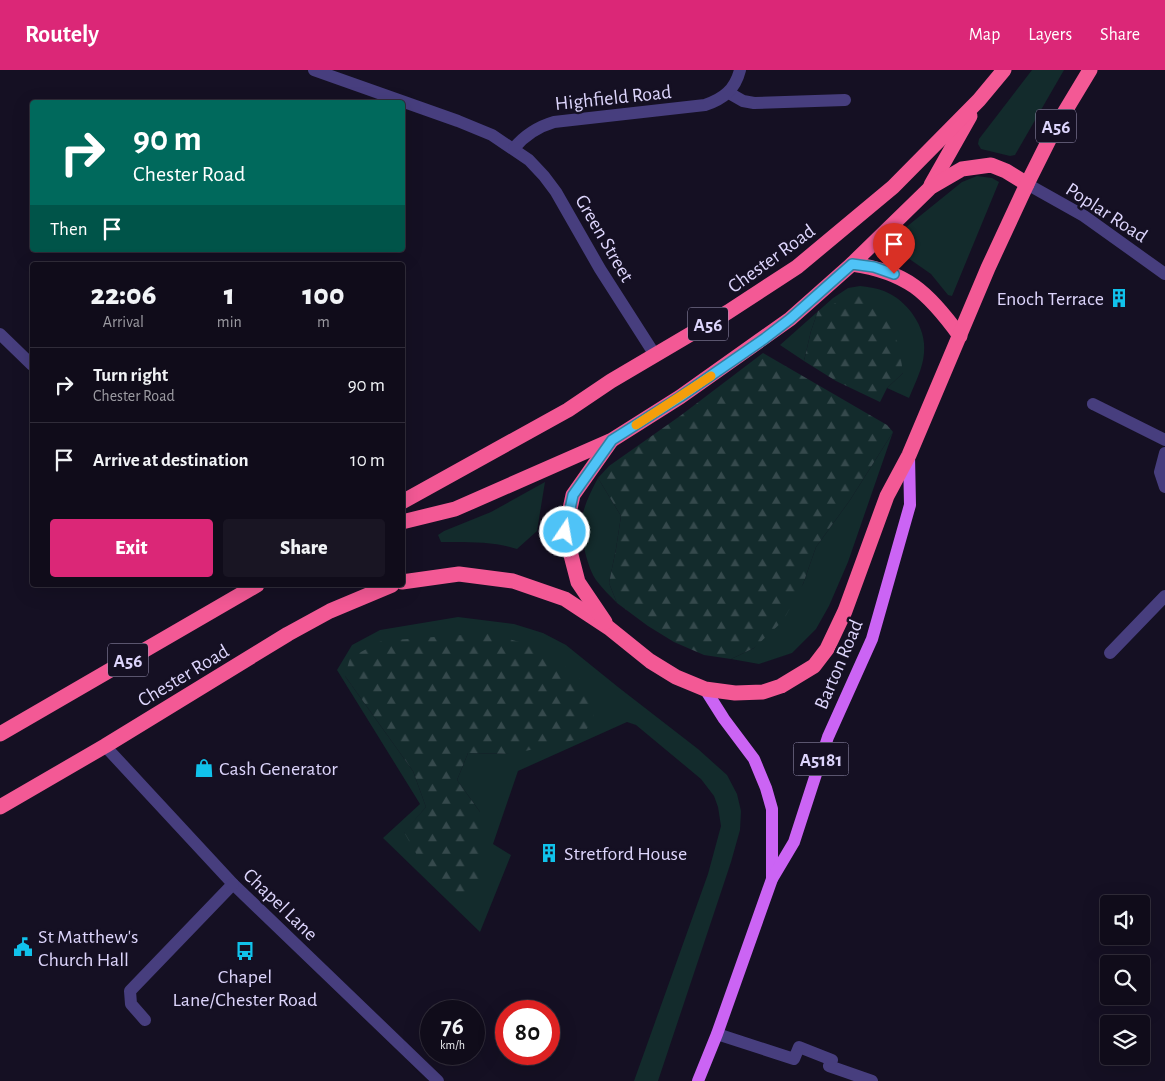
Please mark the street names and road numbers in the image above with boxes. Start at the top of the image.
street label: Highfield Road [554,82,672,114]
road number: A56 [1036,110,1076,142]
street label: Poplar Road [1062,179,1151,247]
street label: Green Street [571,191,637,286]
street label: Chester Road [724,221,819,297]
road number: A56 [688,308,728,340]
street label: Barton Road [811,617,867,712]
street label: Chester Road [135,641,233,711]
road number: A56 [108,644,148,676]
road number: A5181 [794,742,848,776]
street label: Chapel Lane [239,865,321,945]

